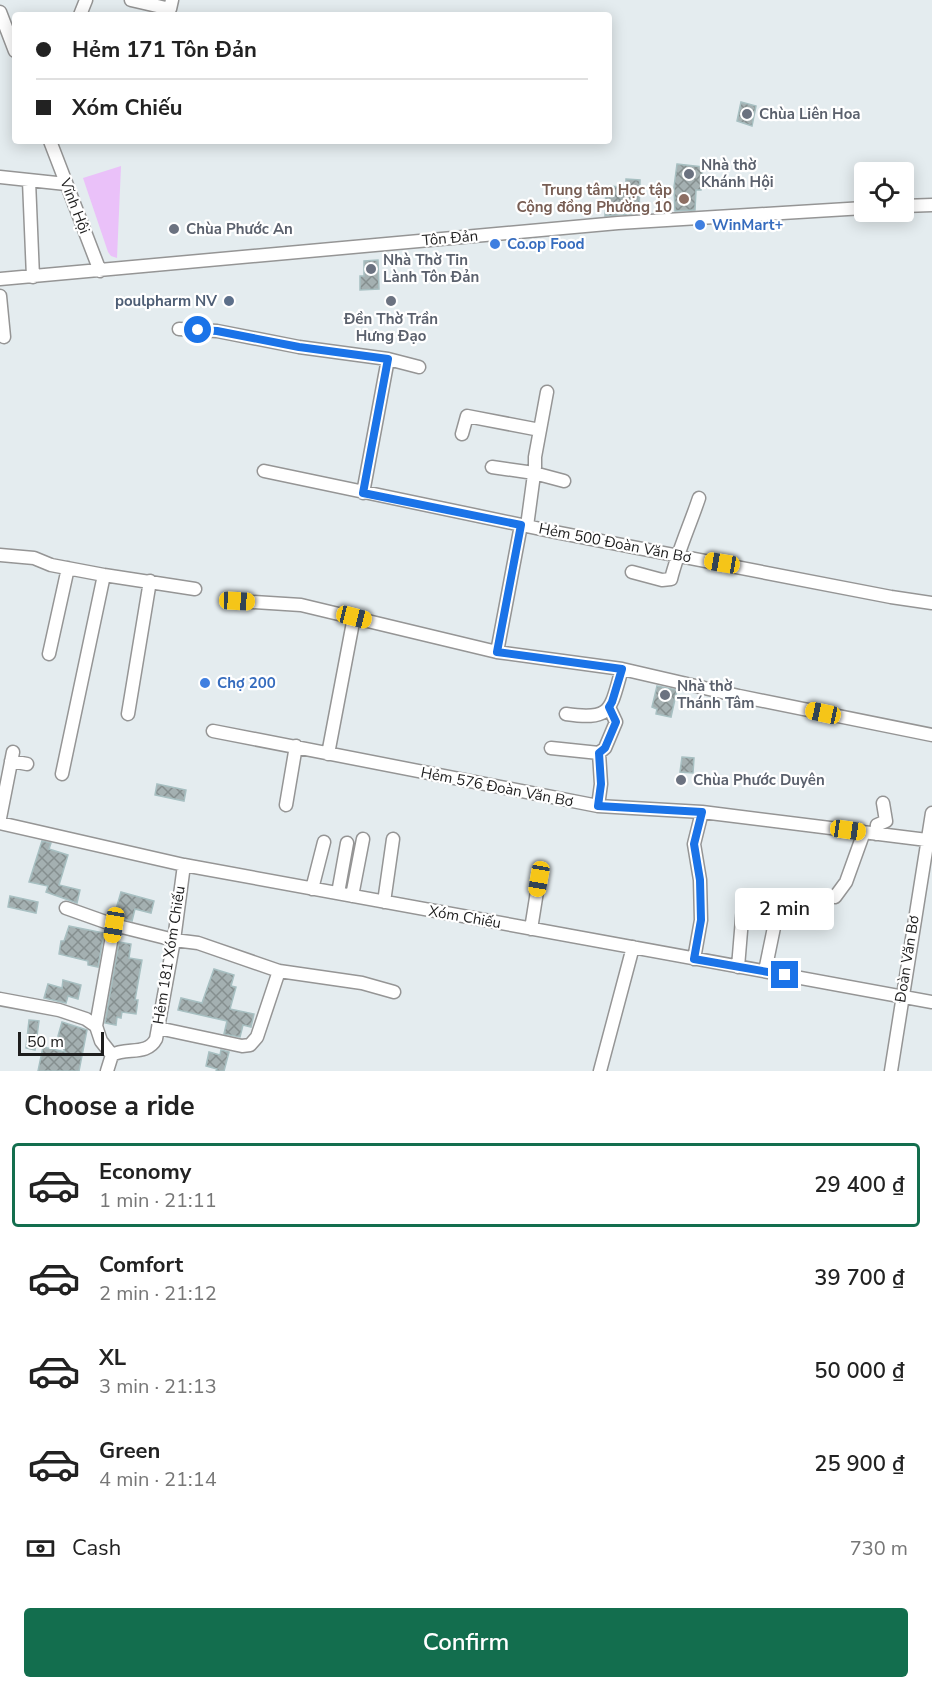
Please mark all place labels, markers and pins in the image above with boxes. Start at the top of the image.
place label: Chùa Liên Hoa [759,104,861,124]
marker: Chùa Liên Hoa [740,107,754,121]
place label: Nhà thờ Khánh Hội [701,155,774,192]
marker: Nhà thờ Khánh Hội [682,167,696,181]
place label: Trung tâm Học tập Cộng đồng Phường 10 [517,180,672,217]
marker: Trung tâm Học tập Cộng đồng Phường 10 [677,192,691,206]
place label: WinMart+ [712,215,784,235]
marker: WinMart+ [693,218,707,232]
place label: Chùa Phước An [186,219,293,239]
marker: Chùa Phước An [167,222,181,236]
place label: Co.op Food [507,234,585,254]
marker: Co.op Food [488,237,502,251]
place label: Nhà Thờ Tin Lành Tôn Đản [383,250,479,287]
marker: Nhà Thờ Tin Lành Tôn Đản [364,262,378,276]
place label: poulpharm NV [115,291,217,311]
marker: poulpharm NV [222,294,236,308]
marker: Đền Thờ Trần Hưng Đạo [384,294,398,308]
place label: Đền Thờ Trần Hưng Đạo [343,309,438,346]
place label: Chợ 200 [217,673,276,693]
marker: Chợ 200 [198,676,212,690]
place label: Nhà thờ Thánh Tâm [677,676,754,713]
marker: Nhà thờ Thánh Tâm [658,688,672,702]
place label: Chùa Phước Duyên [693,770,825,790]
marker: Chùa Phước Duyên [674,773,688,787]

